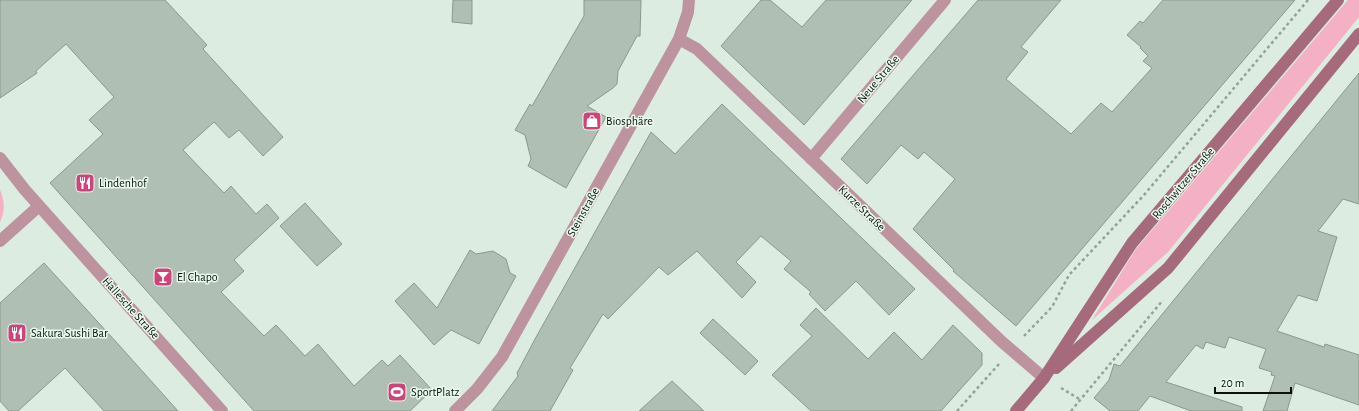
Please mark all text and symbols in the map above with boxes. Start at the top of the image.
street label: Neue Straße [855,53,901,105]
shop icon: Biosphäre [581,110,603,132]
place label: Biosphäre [606,115,653,127]
street label: Roschwitzer Straße [1150,145,1216,221]
restaurant icon: Lindenhof [74,172,96,194]
place label: Lindenhof [99,177,148,189]
street label: Kurze Straße [836,183,888,233]
street label: Steinstraße [565,186,601,238]
bar icon: El Chapo [152,266,174,288]
place label: El Chapo [177,271,218,283]
street label: Hallesche Straße [100,275,162,341]
restaurant icon: Sakura Sushi Bar [6,322,28,344]
place label: Sakura Sushi Bar [31,327,108,339]
scale bar [1215,369,1291,395]
text: 20 m [1221,377,1244,389]
sports icon: SportPlatz [386,381,408,403]
place label: SportPlatz [411,386,460,398]

